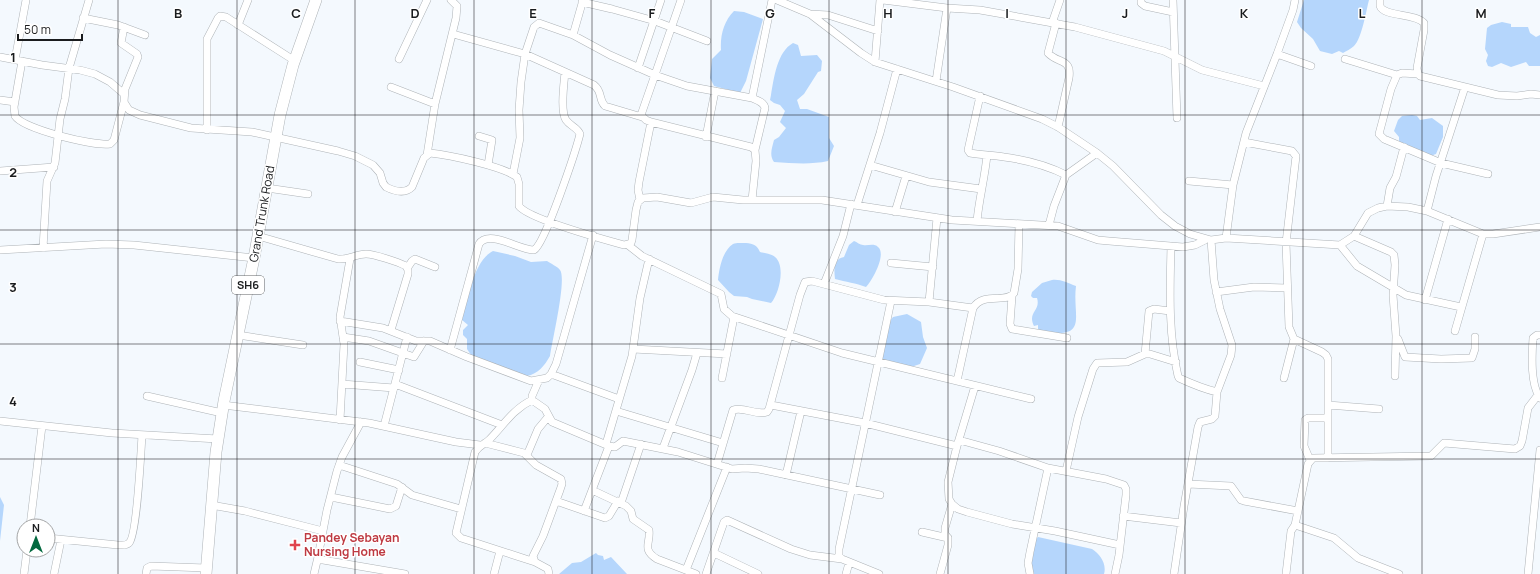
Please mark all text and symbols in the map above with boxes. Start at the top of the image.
text: B [174,4,182,22]
text: C [291,4,301,22]
text: D [410,4,420,22]
text: E [529,4,537,22]
text: F [649,4,656,22]
text: G [765,4,775,22]
text: H [883,4,893,22]
text: I [1005,4,1009,22]
text: J [1122,4,1128,22]
text: K [1240,4,1249,22]
text: L [1359,4,1366,22]
text: M [1475,4,1487,22]
scale bar [18,16,82,42]
text: 50 m [24,21,51,38]
text: 1 [10,48,16,66]
text: 2 [9,163,17,181]
street label: Grand Trunk Road [245,164,278,264]
road number: SH6 [232,276,264,294]
text: 3 [9,278,17,296]
text: 4 [9,392,17,410]
north arrow [16,518,56,558]
text: N [32,520,40,535]
place label: Pandey Sebayan Nursing Home [304,529,399,560]
marker: Pandey Sebayan Nursing Home [289,539,301,551]

